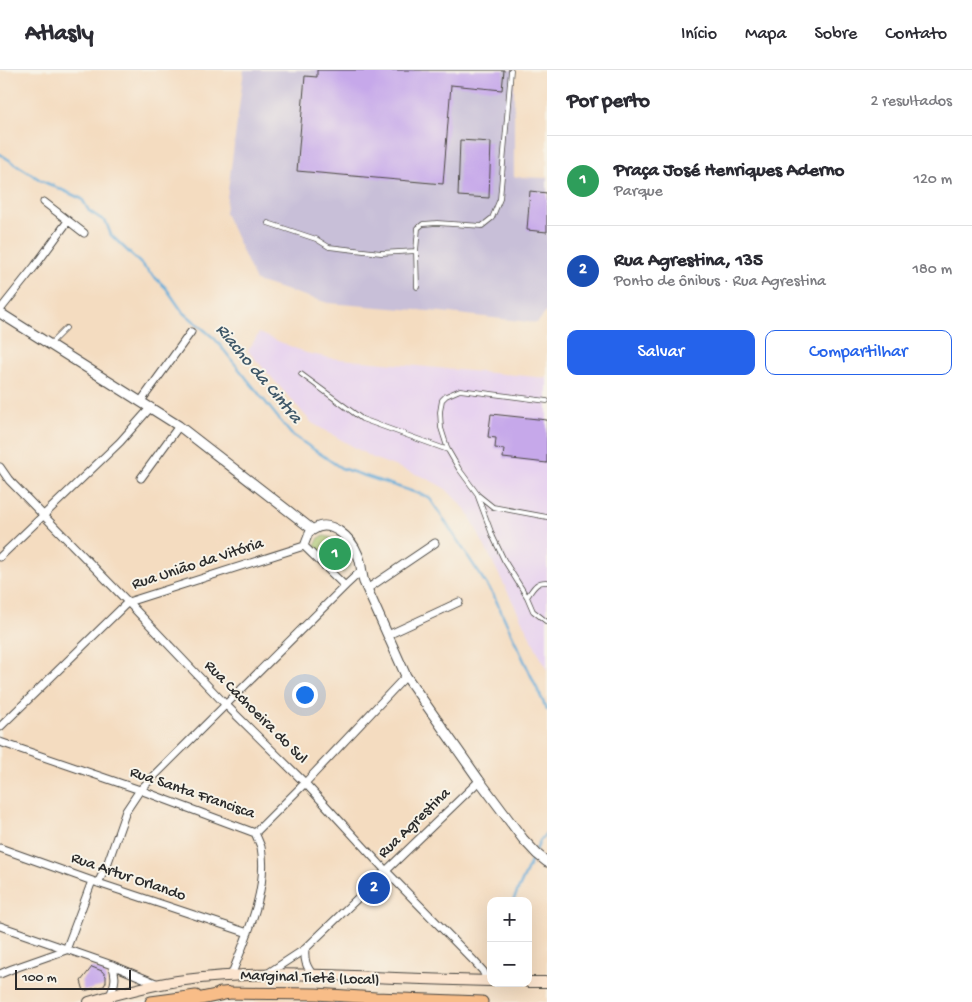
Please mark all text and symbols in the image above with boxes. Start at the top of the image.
text: Atlasly [25,20,94,49]
text: Início [681,24,717,45]
text: Mapa [745,24,786,45]
text: Sobre [814,24,857,45]
text: Contato [885,24,947,45]
text: Por perto [567,90,650,115]
text: 2 resultados [871,93,952,112]
text: Praça José Henriques Aderno [614,160,844,183]
text: 1 [580,171,586,190]
text: 120 m [913,171,952,190]
text: Parque [614,183,663,202]
text: Rua Agrestina, 135 [614,250,763,273]
text: 2 [579,261,587,280]
text: 180 m [913,261,952,280]
text: Ponto de ônibus · Rua Agrestina [614,273,826,292]
water label: Riacho da Cintra [210,320,306,429]
button: Salvar [567,330,755,375]
button: Compartilhar [765,330,952,375]
street label: Rua União da Vitória [130,534,267,595]
pin: 1 [319,535,351,573]
street label: Rua Cachoeira do Sul [199,657,311,769]
your location [292,682,318,708]
street label: Rua Santa Francisca [127,764,258,825]
street label: Rua Agrestina [375,784,456,863]
street label: Rua Artur Orlando [68,849,188,907]
pin: 2 [358,869,390,907]
map controls [487,897,532,987]
button: + [487,897,532,942]
button: − [487,942,532,987]
scale bar [15,967,131,990]
street label: Marginal Tietê (Local) [240,967,380,991]
text: 100 m [22,970,57,987]

